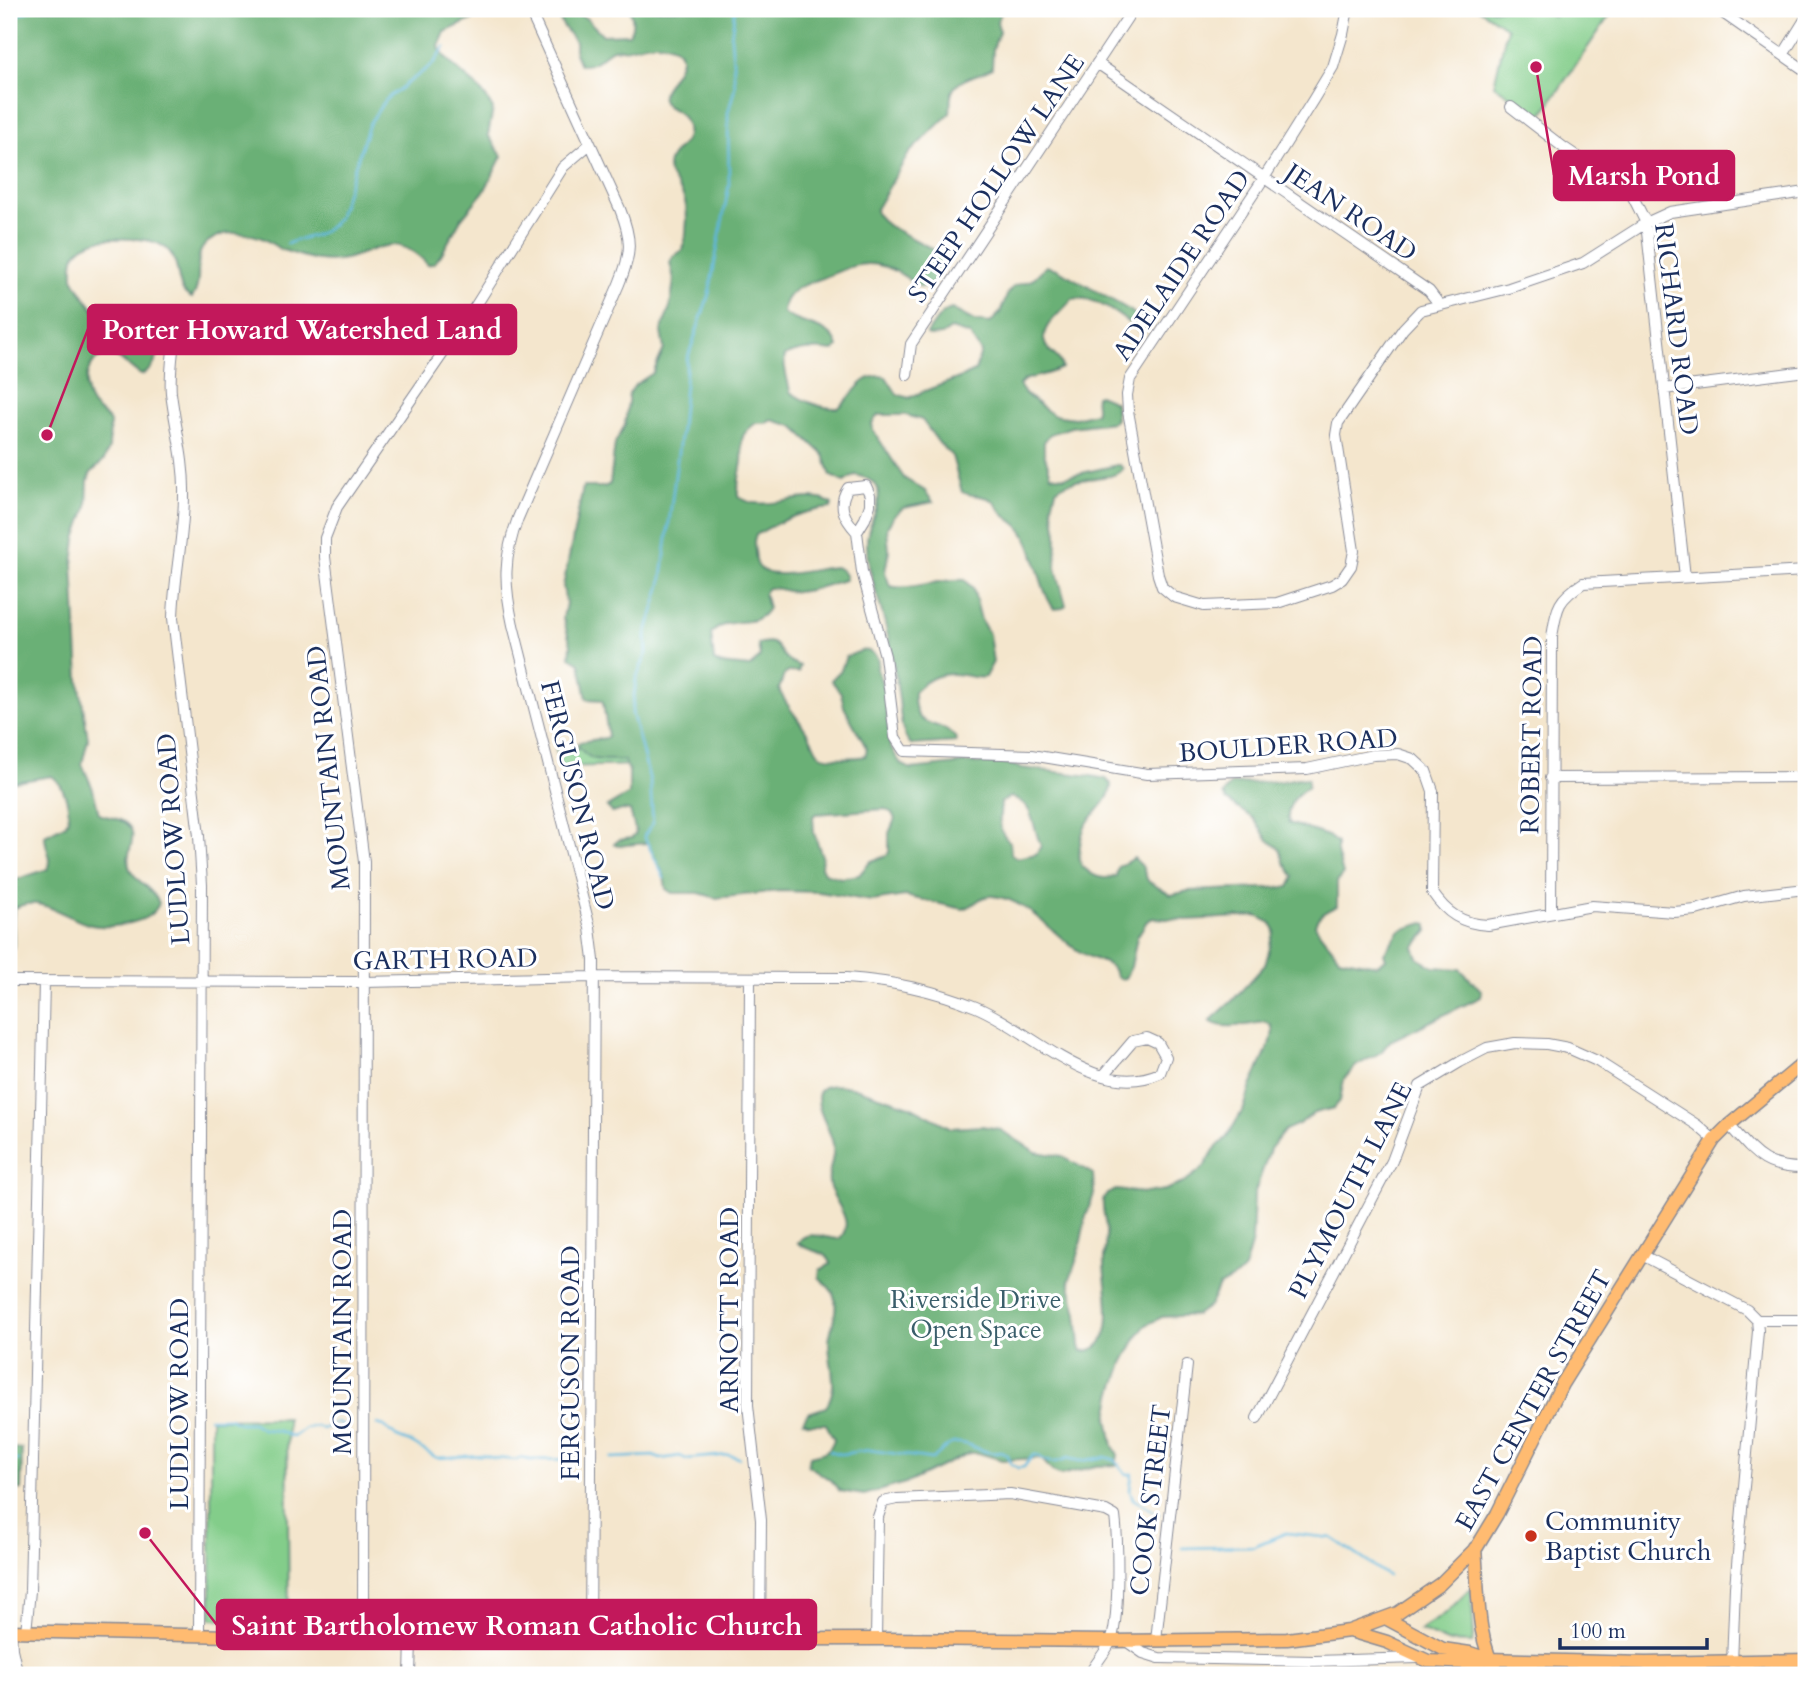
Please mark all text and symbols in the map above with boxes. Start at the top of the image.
street label: STEEP HOLLOW LANE [900,47,1093,309]
callout: Marsh Pond [1554,151,1734,200]
street label: JEAN ROAD [1274,153,1424,270]
text: Marsh Pond [1568,157,1720,195]
street label: ADELAIDE ROAD [1105,163,1258,368]
street label: RICHARD ROAD [1646,221,1707,437]
callout: Porter Howard Watershed Land [88,305,516,354]
text: Porter Howard Watershed Land [102,311,502,349]
street label: ROBERT ROAD [1512,636,1551,834]
street label: MOUNTAIN ROAD [298,644,359,892]
street label: FERGUSON ROAD [532,677,623,914]
street label: BOULDER ROAD [1177,720,1399,771]
street label: LUDLOW ROAD [149,732,198,946]
street label: GARTH ROAD [352,940,538,979]
street label: PLYMOUTH LANE [1281,1076,1420,1305]
street label: ARNOTT ROAD [712,1207,747,1413]
street label: MOUNTAIN ROAD [325,1209,360,1455]
street label: FERGUSON ROAD [553,1245,588,1481]
street label: EAST CENTER STREET [1447,1264,1620,1537]
park label: Riverside Drive Open Space [890,1282,1062,1347]
street label: LUDLOW ROAD [162,1298,197,1510]
street label: COOK STREET [1121,1402,1180,1598]
place label: Community Baptist Church [1545,1504,1711,1569]
marker: Community Baptist Church [1523,1528,1539,1544]
callout: Saint Bartholomew Roman Catholic Church [217,1600,816,1649]
text: Saint Bartholomew Roman Catholic Church [231,1607,803,1645]
scale bar [1560,1607,1706,1651]
text: 100 m [1570,1617,1626,1646]

